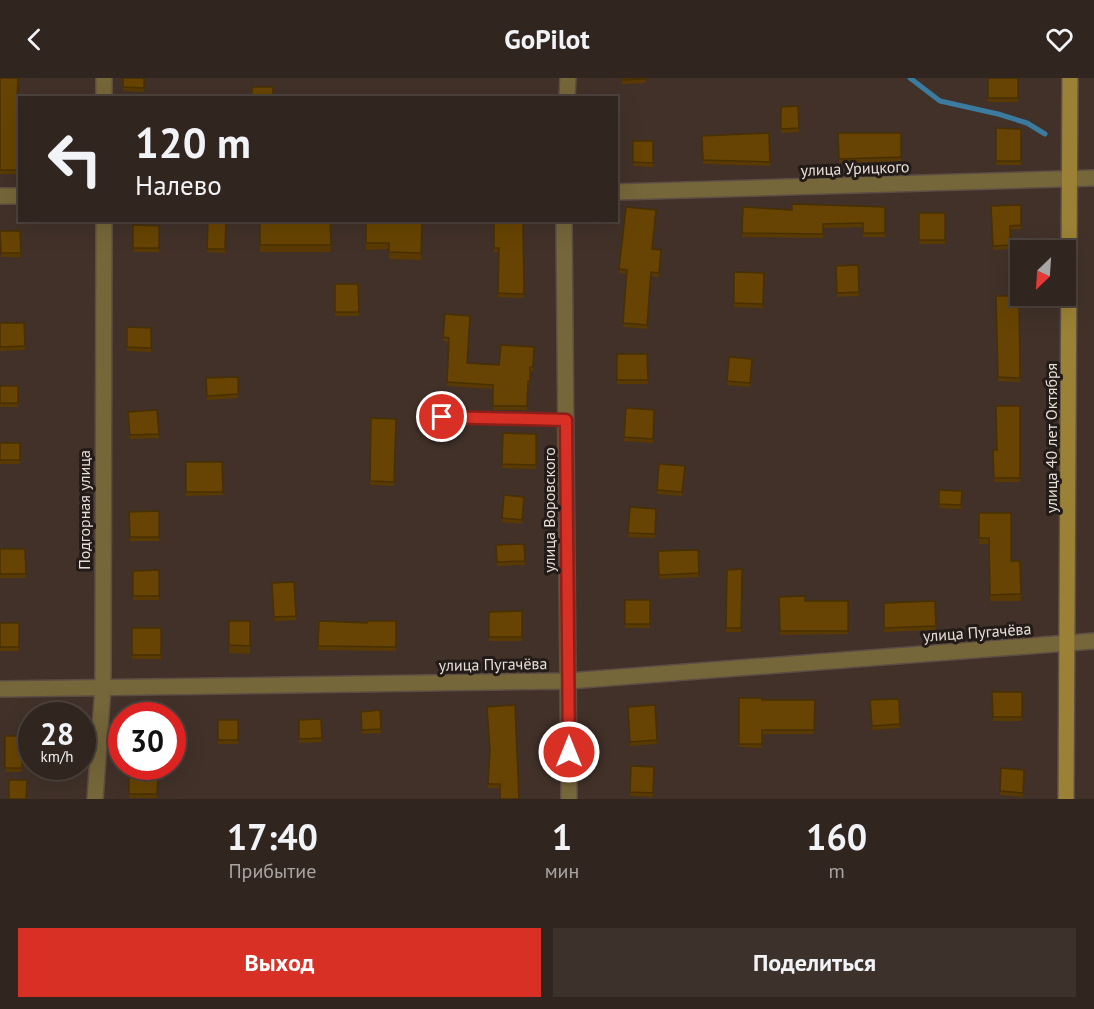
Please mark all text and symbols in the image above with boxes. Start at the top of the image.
text: GoPilot [504,22,590,56]
icon: back [18,23,51,56]
icon: heart [1043,23,1076,56]
text: 120 m [135,115,251,170]
icon: left [36,120,114,198]
street label: улица Урицкого [800,156,910,180]
text: Налево [135,168,222,202]
north arrow [1010,240,1076,306]
map controls [1010,240,1076,306]
street label: улица 40 лет Октября [1041,363,1061,513]
pin [416,391,467,442]
icon: arrive [425,400,458,433]
street label: улица Воровского [539,447,559,573]
street label: Подгорная улица [74,450,94,570]
street label: улица Пугачёва [922,618,1032,646]
street label: улица Пугачёва [438,653,548,675]
speed limit sign: 30 [108,702,186,780]
text: 28 [40,714,74,753]
position arrow [537,720,601,784]
text: km/h [41,747,73,766]
text: 17:40 [227,813,318,860]
text: 1 [552,813,572,860]
text: 160 [806,813,867,860]
text: Прибытие [228,858,316,884]
text: мин [545,858,579,884]
text: m [829,858,845,884]
button: Выход [18,928,541,997]
button: Поделиться [553,928,1076,997]

